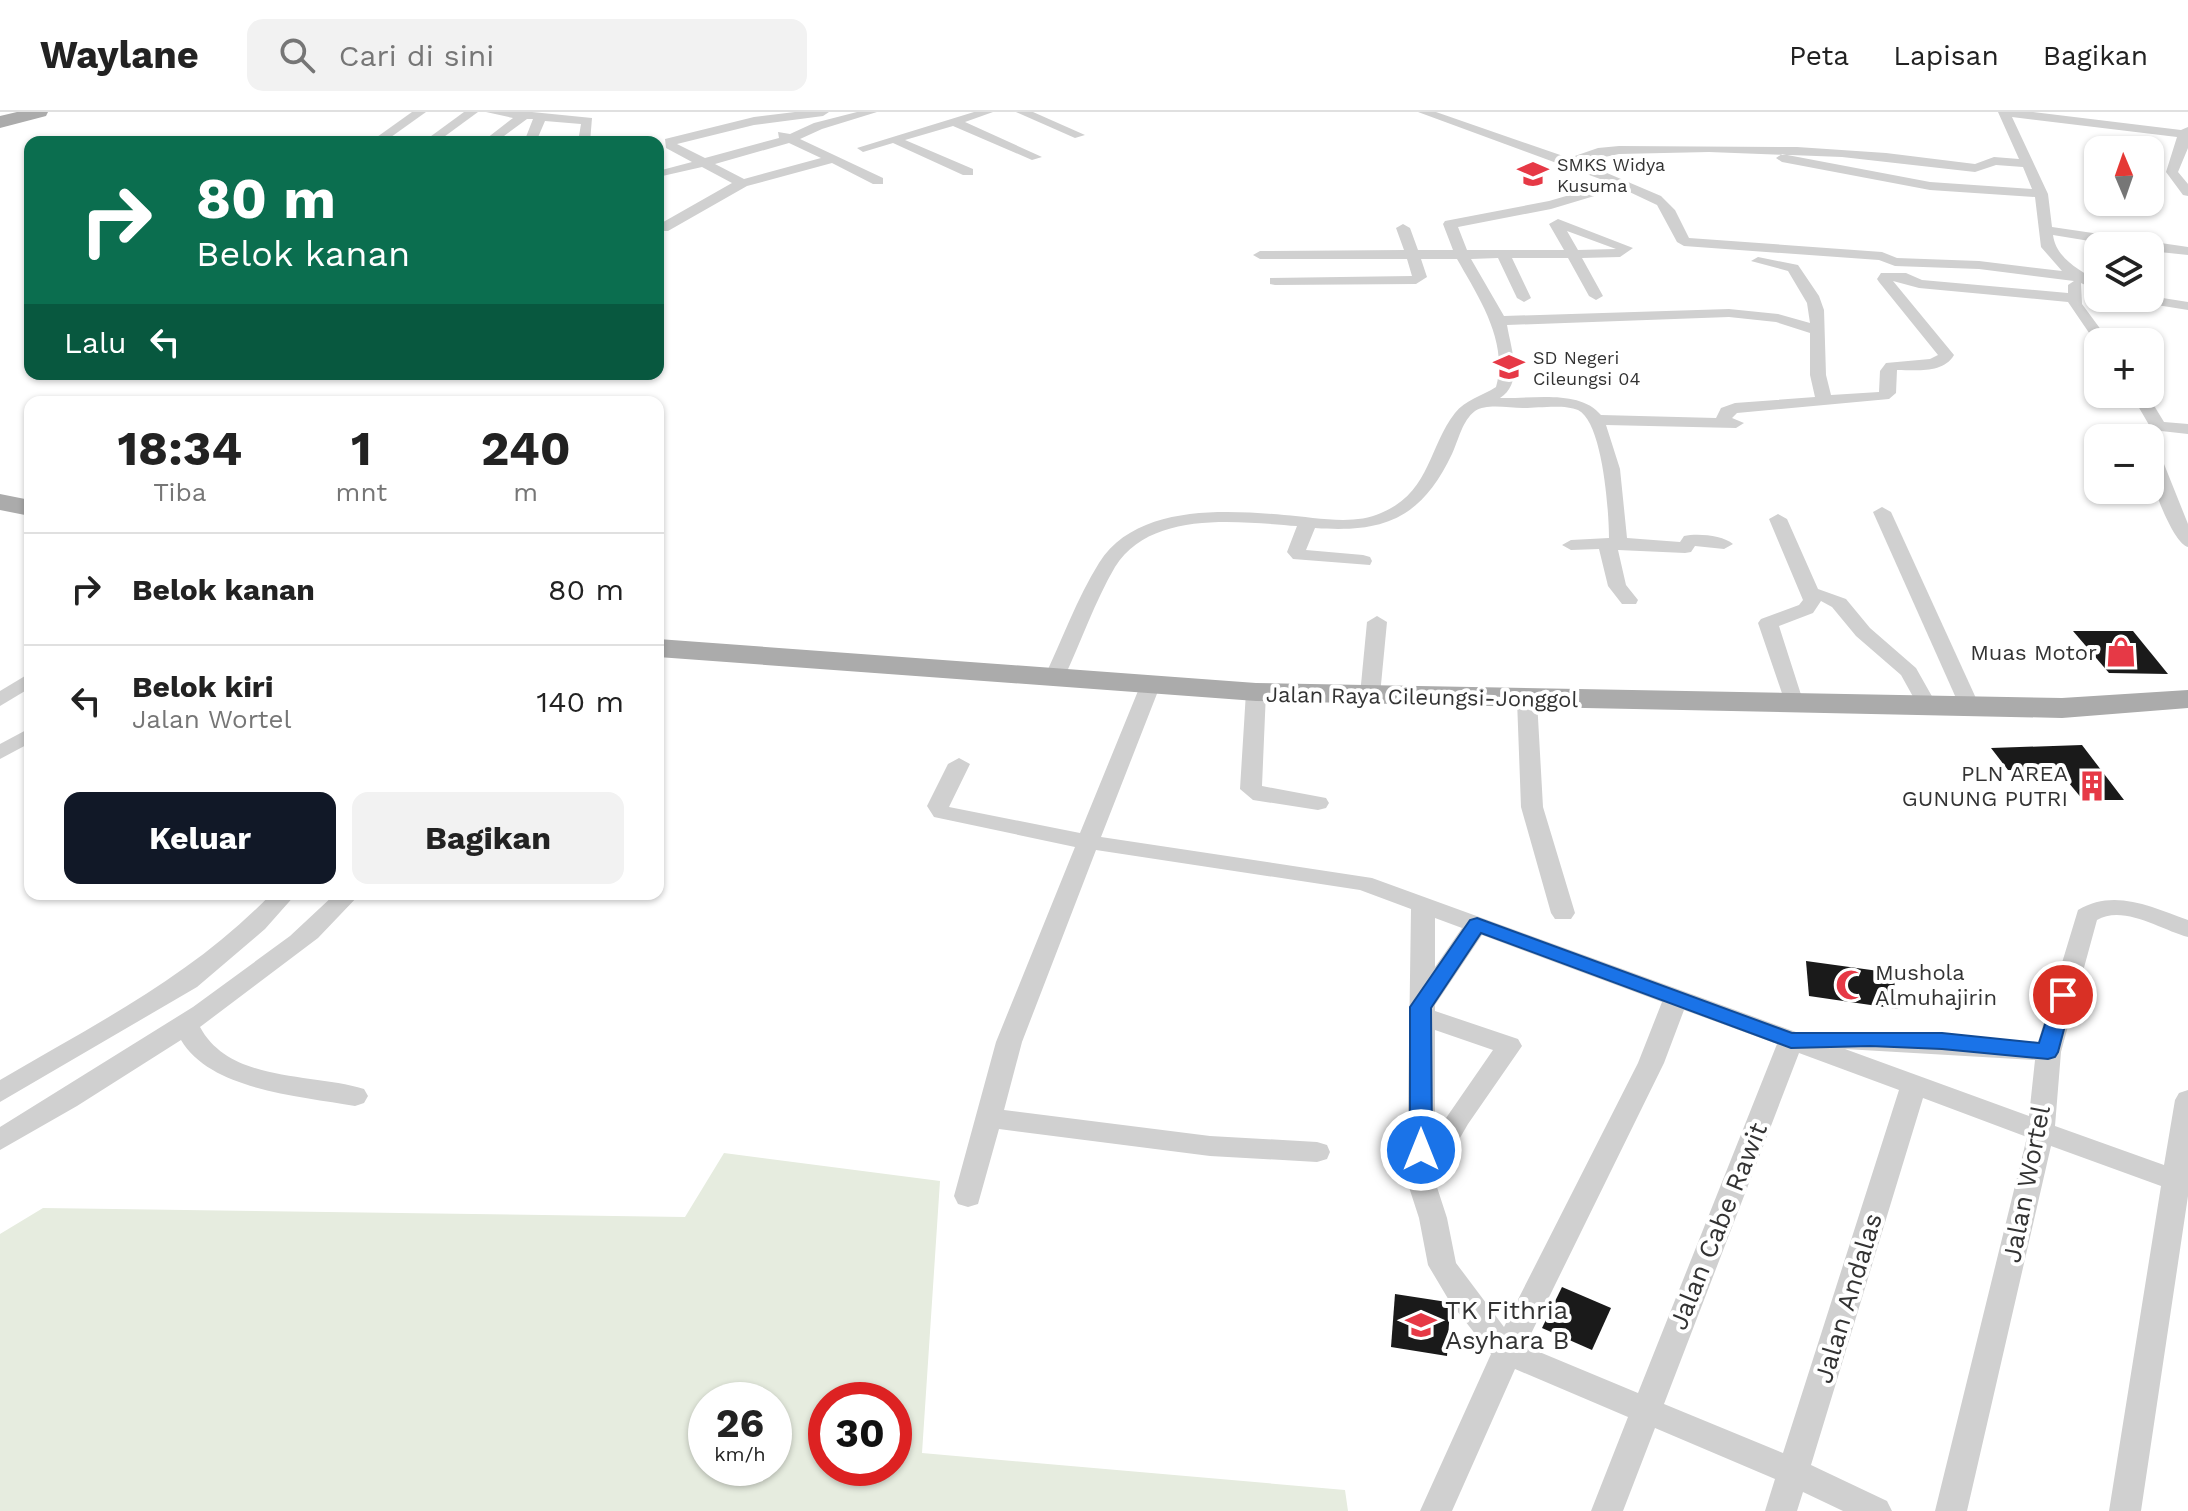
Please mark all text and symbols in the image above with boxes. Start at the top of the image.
search box [247,19,807,91]
text: Waylane [40,33,199,77]
icon: search [275,33,319,77]
text: Cari di sini [339,38,494,73]
text: Peta [1789,39,1849,72]
text: Lapisan [1893,39,1999,72]
text: Bagikan [2043,39,2148,72]
north arrow [2084,136,2164,216]
map controls [2084,136,2164,504]
place label: SMKS Widya Kusuma [1557,154,1665,196]
school or university icon: SMKS Widya Kusuma [1516,157,1550,191]
text: 80 m [196,166,336,232]
icon: right [64,168,168,272]
button: layers [2084,232,2164,312]
text: Belok kanan [196,233,410,275]
icon: left [143,320,187,364]
text: Lalu [64,325,127,360]
button: + [2084,328,2164,408]
place label: SD Negeri Cileungsi 04 [1533,347,1640,389]
school or university icon: SD Negeri Cileungsi 04 [1492,350,1526,384]
text: 18:34 [117,420,242,477]
text: 1 [351,420,372,477]
text: 240 [481,420,571,477]
button: − [2084,424,2164,504]
text: Tiba [153,477,206,507]
text: mnt [336,477,387,507]
text: m [513,477,538,507]
icon: right [64,567,108,611]
text: Belok kanan [132,572,315,607]
text: 80 m [548,572,624,607]
shop icon: Muas Motor [2104,635,2138,669]
place label: Muas Motor [1970,640,2097,665]
text: Belok kiri [132,669,274,704]
icon: left [64,679,108,723]
street label: Jalan Raya Cileungsi-Jonggol [1266,682,1579,712]
text: 140 m [536,684,624,719]
text: Jalan Wortel [132,704,291,734]
place label: PLN AREA GUNUNG PUTRI [1902,761,2068,811]
building icon: PLN AREA GUNUNG PUTRI [2075,769,2109,803]
button: Keluar [64,792,336,884]
button: Bagikan [352,792,624,884]
place label: Mushola Almuhajirin [1875,960,1997,1010]
pin [2029,961,2097,1029]
mosque icon: Mushola Almuhajirin [1834,968,1868,1002]
icon: arrive [2041,973,2085,1017]
street label: Jalan Wortel [1996,1103,2056,1265]
position arrow [1379,1108,1463,1192]
street label: Jalan Cabe Rawit [1663,1118,1773,1334]
street label: Jalan Andalas [1808,1209,1888,1387]
place label: TK Fithria Asyhara B [1445,1295,1569,1355]
school or university icon: TK Fithria Asyhara B [1404,1308,1438,1342]
speed limit sign: 30 [808,1382,912,1486]
text: 26 [716,1400,764,1447]
text: km/h [714,1442,766,1466]

